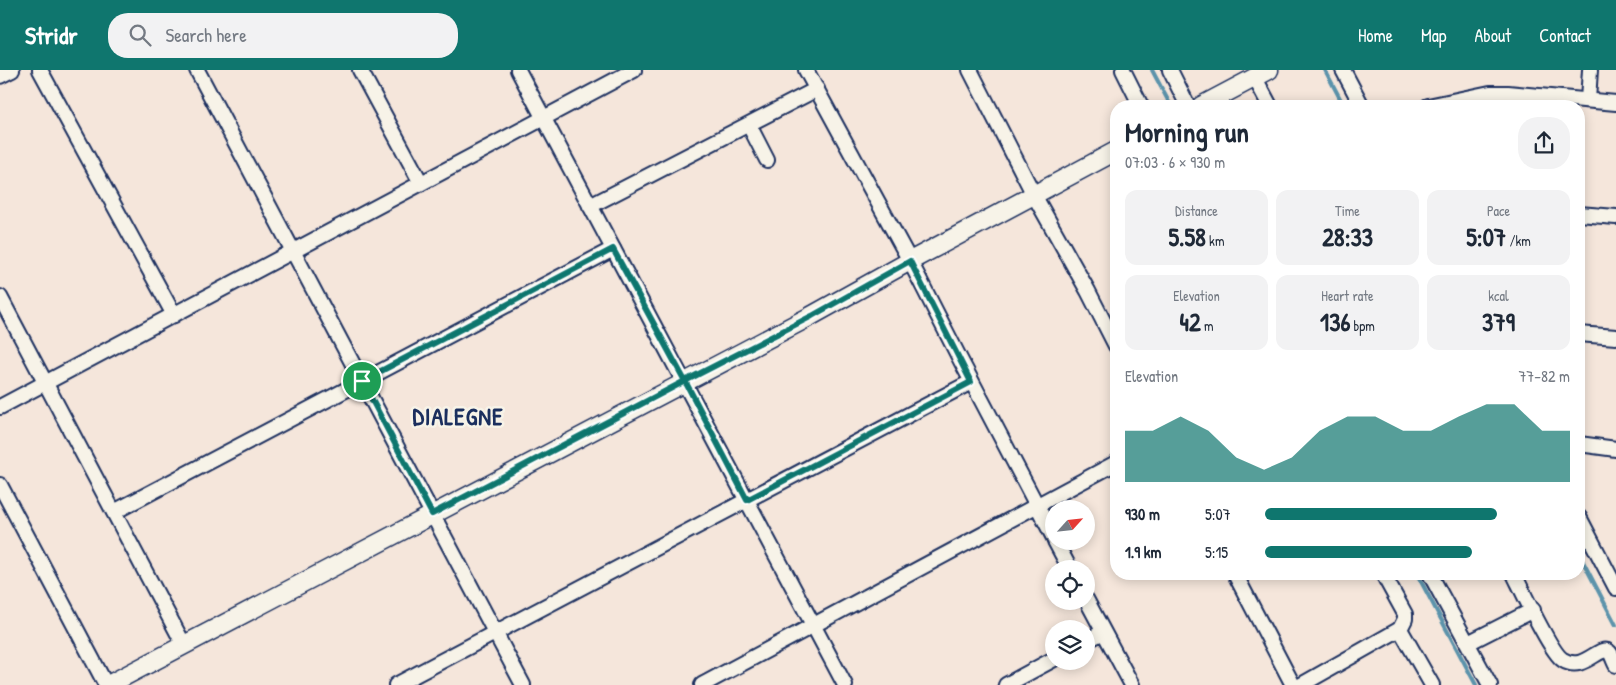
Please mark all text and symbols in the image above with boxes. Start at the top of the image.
search box [108,13,458,58]
text: Stridr [25,19,78,51]
icon: search [126,21,154,49]
text: Search here [166,22,247,48]
text: Home [1358,23,1393,48]
text: Map [1421,23,1446,48]
text: About [1474,23,1511,48]
text: Contact [1539,23,1591,48]
text: Morning run [1125,113,1249,151]
button: share [1518,117,1570,169]
text: 07:03 · 6 × 930 m [1125,151,1225,173]
text: Distance [1175,201,1218,220]
text: Time [1335,201,1360,220]
text: Pace [1487,201,1510,220]
text: 5.58 [1169,220,1206,254]
text: 28:33 [1322,220,1373,254]
text: 5:07 [1466,220,1506,254]
text: km [1206,231,1224,250]
text: /km [1506,231,1531,250]
text: Elevation [1173,286,1220,305]
text: Heart rate [1321,286,1374,305]
text: kcal [1488,286,1509,305]
text: 42 [1180,305,1201,339]
text: 136 [1320,305,1350,339]
text: 379 [1482,305,1515,339]
text: m [1201,316,1213,335]
text: bpm [1350,316,1375,335]
pin [341,360,383,402]
text: Elevation [1125,365,1178,387]
text: 77–82 m [1518,365,1570,387]
icon: arrive [348,367,376,395]
district label: DIALEGNE [412,400,504,432]
north arrow [1045,500,1095,550]
map controls [1045,500,1095,670]
text: 930 m [1125,503,1160,525]
text: 5:07 [1205,503,1231,525]
text: 1.9 km [1125,541,1161,563]
text: 5:15 [1205,541,1228,563]
button: locate [1045,560,1095,610]
button: layers [1045,620,1095,670]

